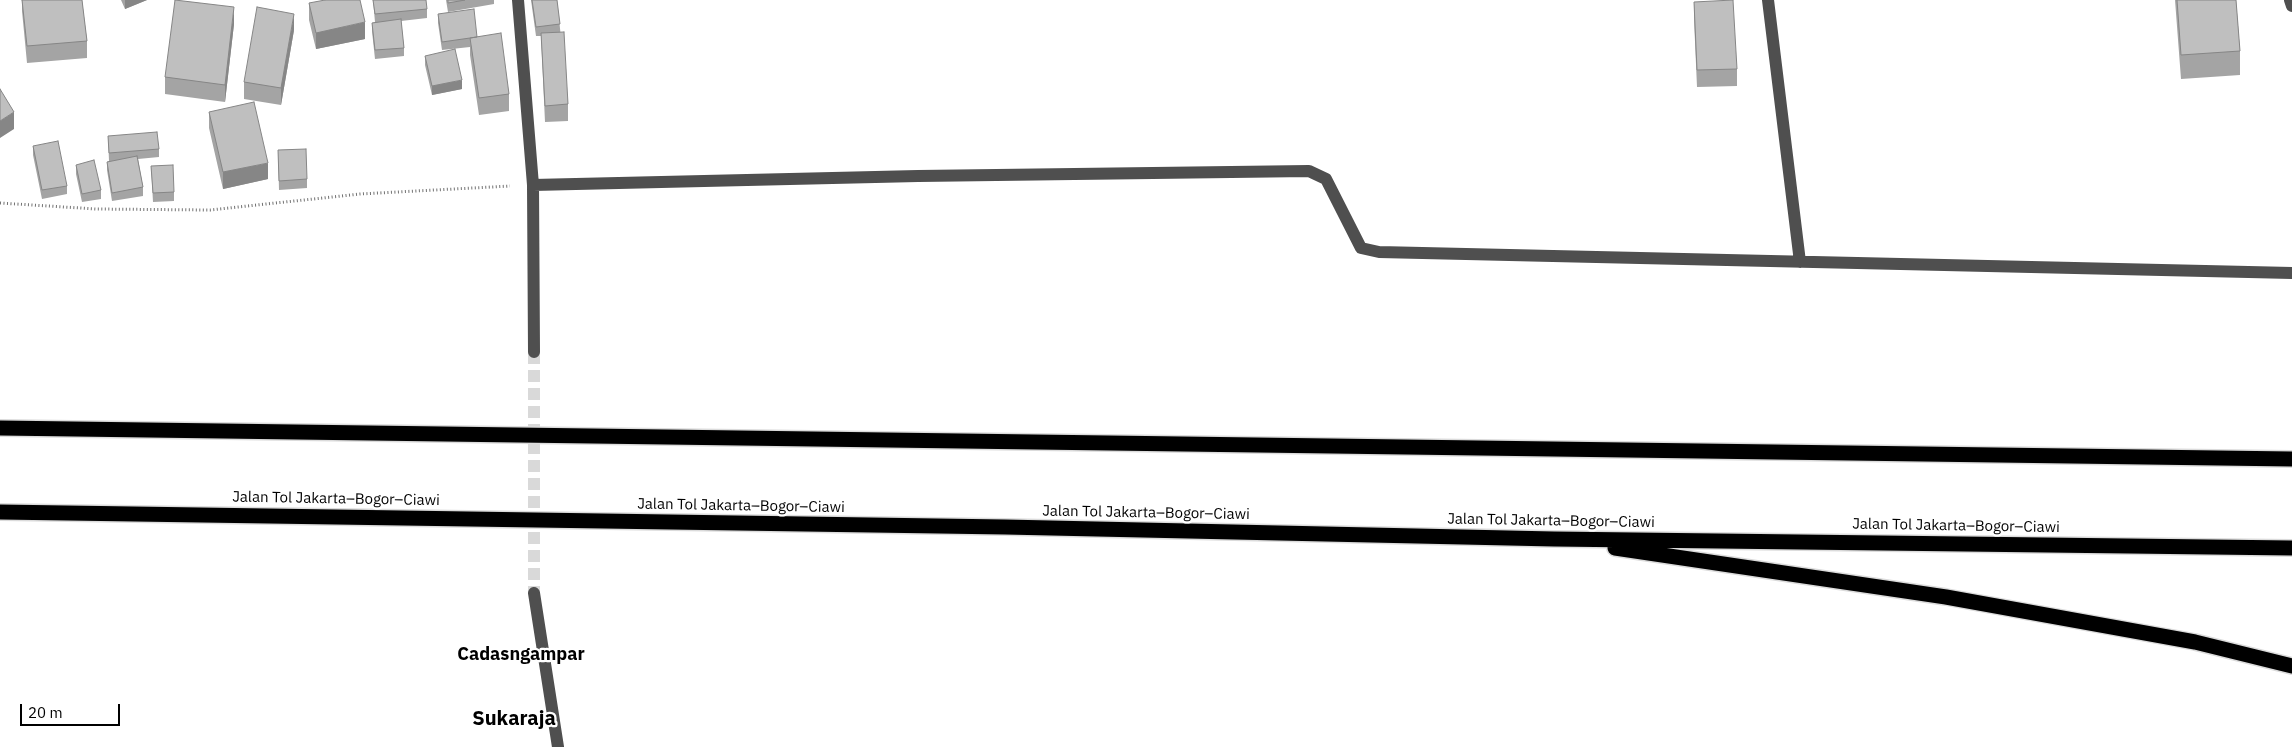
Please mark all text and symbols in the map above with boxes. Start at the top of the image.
street label: Jalan Tol Jakarta–Bogor–Ciawi [232,488,440,510]
street label: Jalan Tol Jakarta–Bogor–Ciawi [637,495,845,517]
street label: Jalan Tol Jakarta–Bogor–Ciawi [1042,502,1250,524]
street label: Jalan Tol Jakarta–Bogor–Ciawi [1447,510,1655,532]
street label: Jalan Tol Jakarta–Bogor–Ciawi [1852,515,2060,537]
district label: Cadasngampar [457,644,585,666]
scale bar [22,694,122,726]
text: 20 m [28,703,63,722]
district label: Sukaraja [472,707,556,731]

